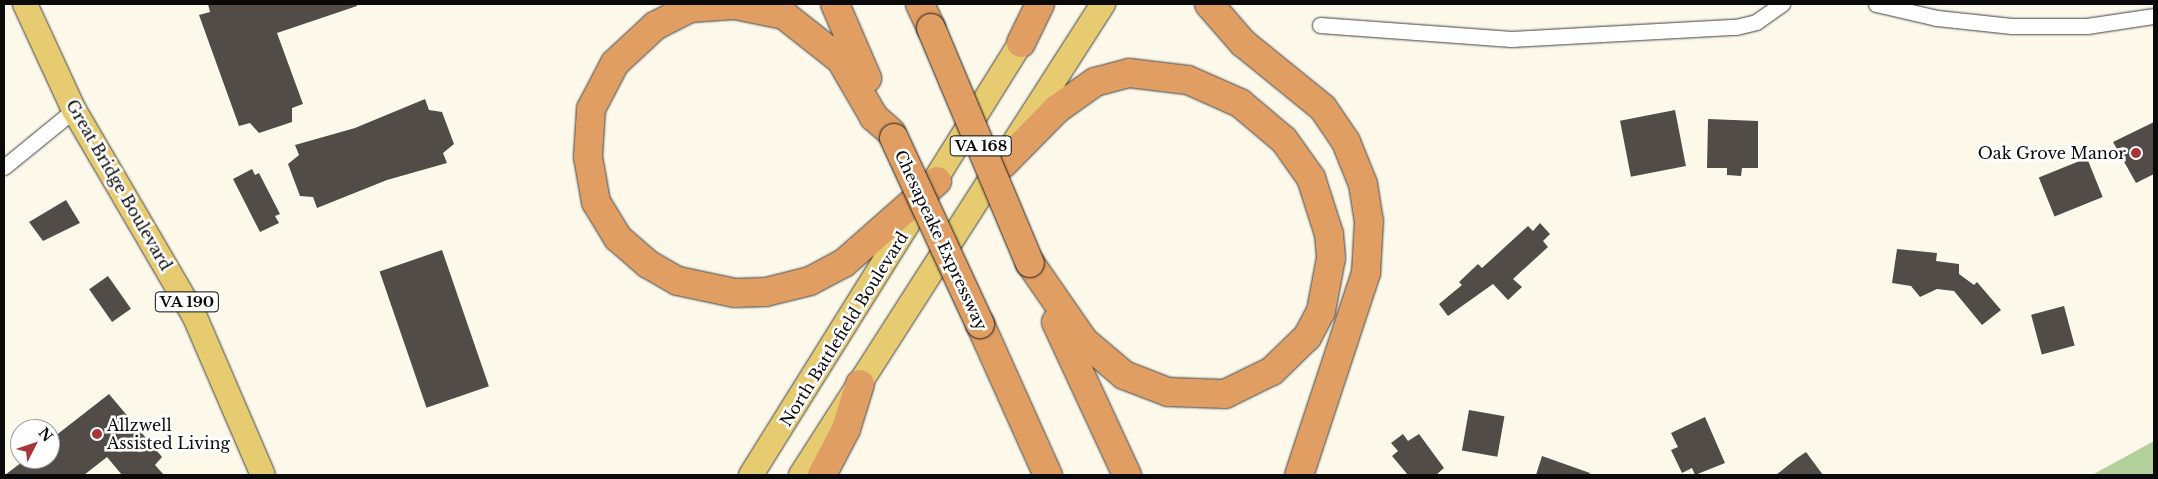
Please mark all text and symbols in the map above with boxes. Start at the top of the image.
street label: Great Bridge Boulevard [62,96,176,274]
road number: VA 168 [948,134,1014,158]
place label: Oak Grove Manor [1978,143,2126,163]
street label: Chesapeake Expressway [891,147,991,333]
marker: Oak Grove Manor [2130,147,2142,159]
street label: North Battlefield Boulevard [776,228,912,430]
road number: VA 190 [154,290,220,314]
place label: Allzwell Assisted Living [107,415,230,453]
north arrow [10,419,60,469]
text: N [34,424,57,446]
marker: Allzwell Assisted Living [91,428,103,440]

